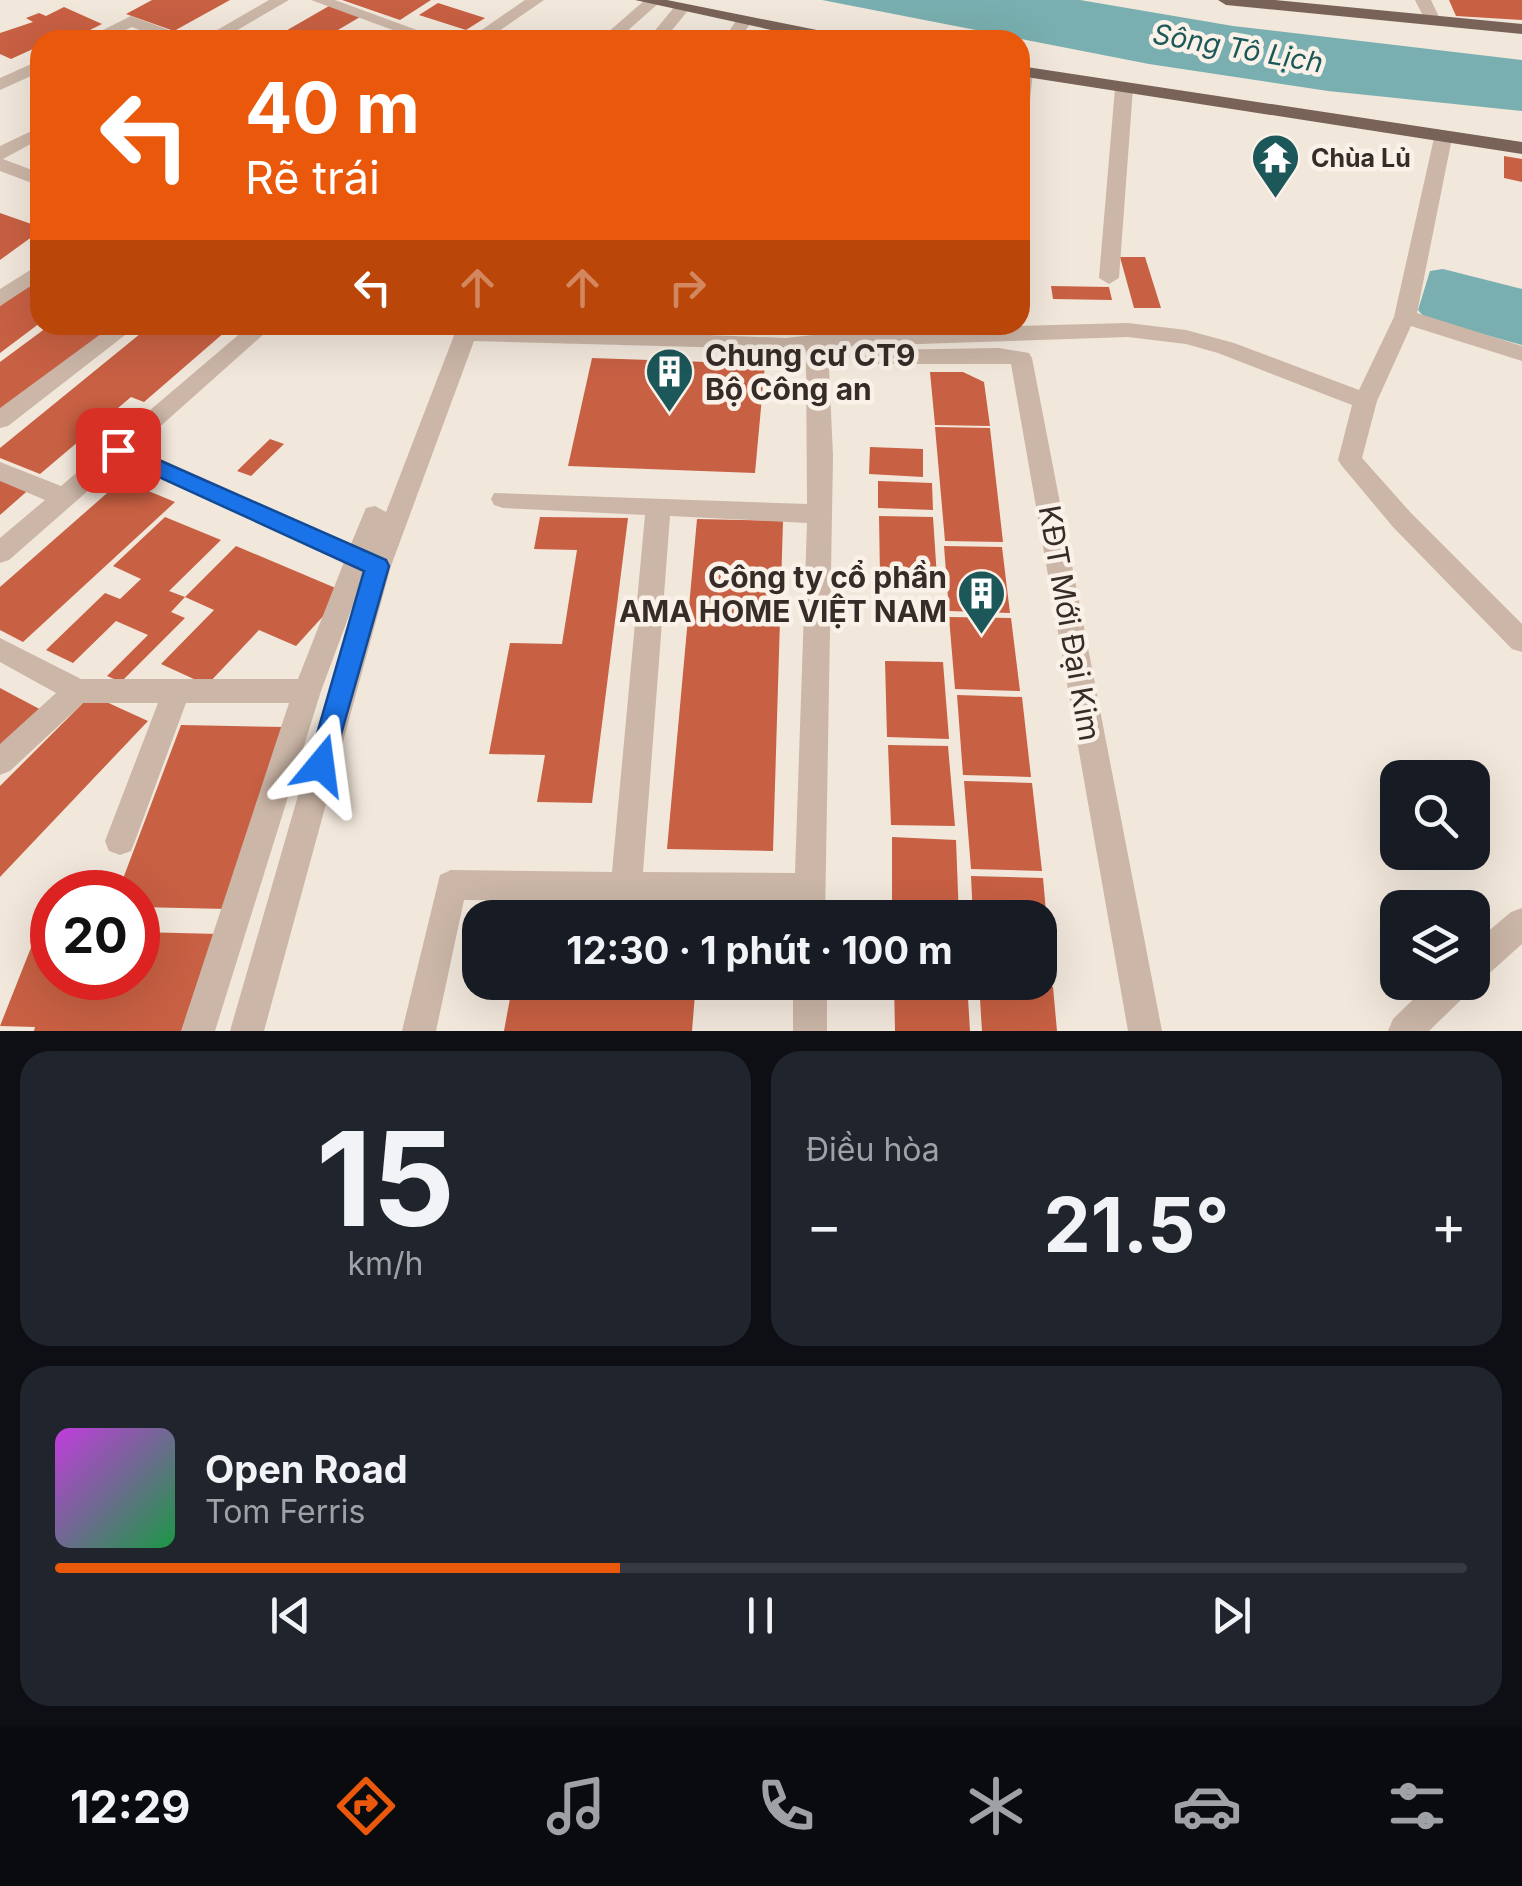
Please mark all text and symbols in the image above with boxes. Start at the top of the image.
water label: Sông Tô Lịch [1150,16,1326,80]
text: 40 m [245,65,420,150]
icon: left [80,70,210,200]
temple icon: Chùa Lủ [1250,132,1302,200]
place label: Chùa Lủ [1311,143,1411,173]
text: Rẽ trái [245,150,380,205]
icon: left [345,260,400,315]
icon: ahead [450,260,505,315]
icon: ahead [555,260,610,315]
icon: right [660,260,715,315]
place label: Chung cư CT9 Bộ Công an [705,337,916,407]
building icon: Chung cư CT9 Bộ Công an [644,346,696,414]
pin [76,408,161,493]
icon: arrive [91,423,146,478]
street label: KĐT Mới Đại Kim [1032,502,1108,744]
place label: Công ty cổ phần AMA HOME VIỆT NAM [619,559,947,629]
building icon: Công ty cổ phần AMA HOME VIỆT NAM [956,568,1008,636]
position arrow [269,713,373,817]
map controls [1380,760,1490,1000]
button: search [1380,760,1490,870]
speed limit sign: 20 [30,870,160,1000]
button: layers [1380,890,1490,1000]
text: 12:30 · 1 phút · 100 m [566,927,953,973]
text: 15 [316,1100,455,1257]
text: Điều hòa [806,1130,940,1169]
text: 21.5° [1043,1179,1230,1270]
text: − [806,1192,842,1258]
text: + [1431,1192,1467,1258]
text: km/h [347,1244,424,1283]
text: Open Road [205,1446,408,1492]
text: Tom Ferris [205,1492,365,1531]
icon: previous [263,1588,318,1643]
icon: pause [733,1588,788,1643]
icon: next [1204,1588,1259,1643]
icon: directions [331,1771,401,1841]
icon: music [541,1771,611,1841]
icon: phone [751,1771,821,1841]
icon: climate [961,1771,1031,1841]
icon: car [1172,1771,1242,1841]
icon: filters [1382,1771,1452,1841]
text: 12:29 [70,1779,190,1834]

